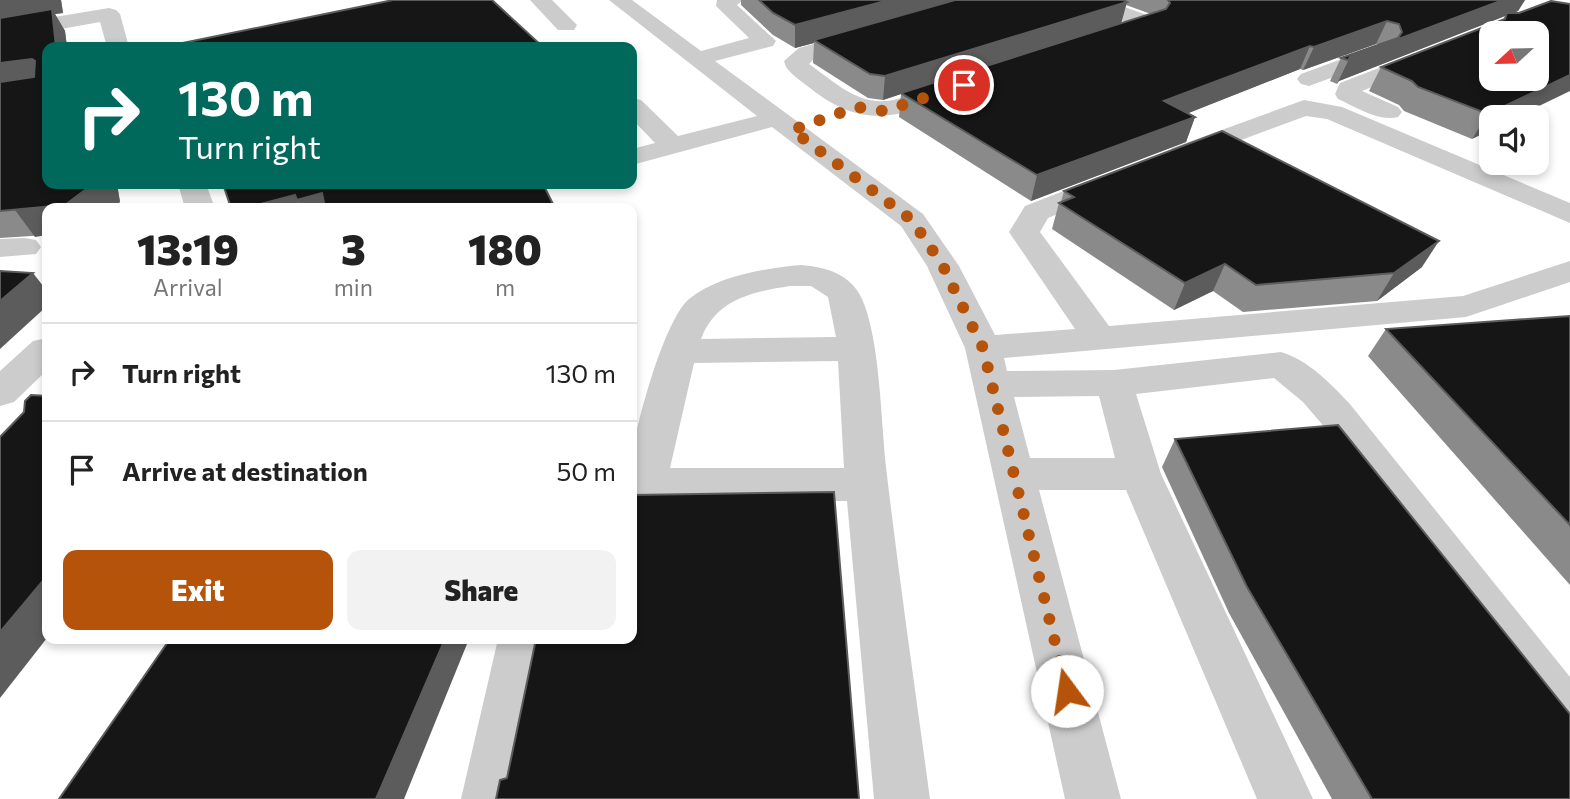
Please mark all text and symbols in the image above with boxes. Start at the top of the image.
north arrow [1479,21,1549,91]
map controls [1479,21,1549,175]
pin [934,55,994,115]
text: 130 m [178,66,313,126]
icon: arrive [945,66,983,104]
icon: right [63,70,154,161]
button: sound [1479,105,1549,175]
text: Turn right [178,126,321,166]
text: 13:19 [137,222,239,274]
text: 3 [341,222,366,274]
text: 180 [468,222,542,274]
text: Arrival [153,273,223,301]
text: min [334,273,373,301]
text: m [495,273,515,301]
icon: right [63,353,101,391]
text: Turn right [122,357,241,388]
text: 130 m [545,357,616,388]
icon: arrive [63,451,101,489]
text: Arrive at destination [122,455,368,486]
text: 50 m [556,455,616,486]
button: Exit [63,550,333,630]
button: Share [347,550,616,630]
position arrow [1030,654,1104,728]

